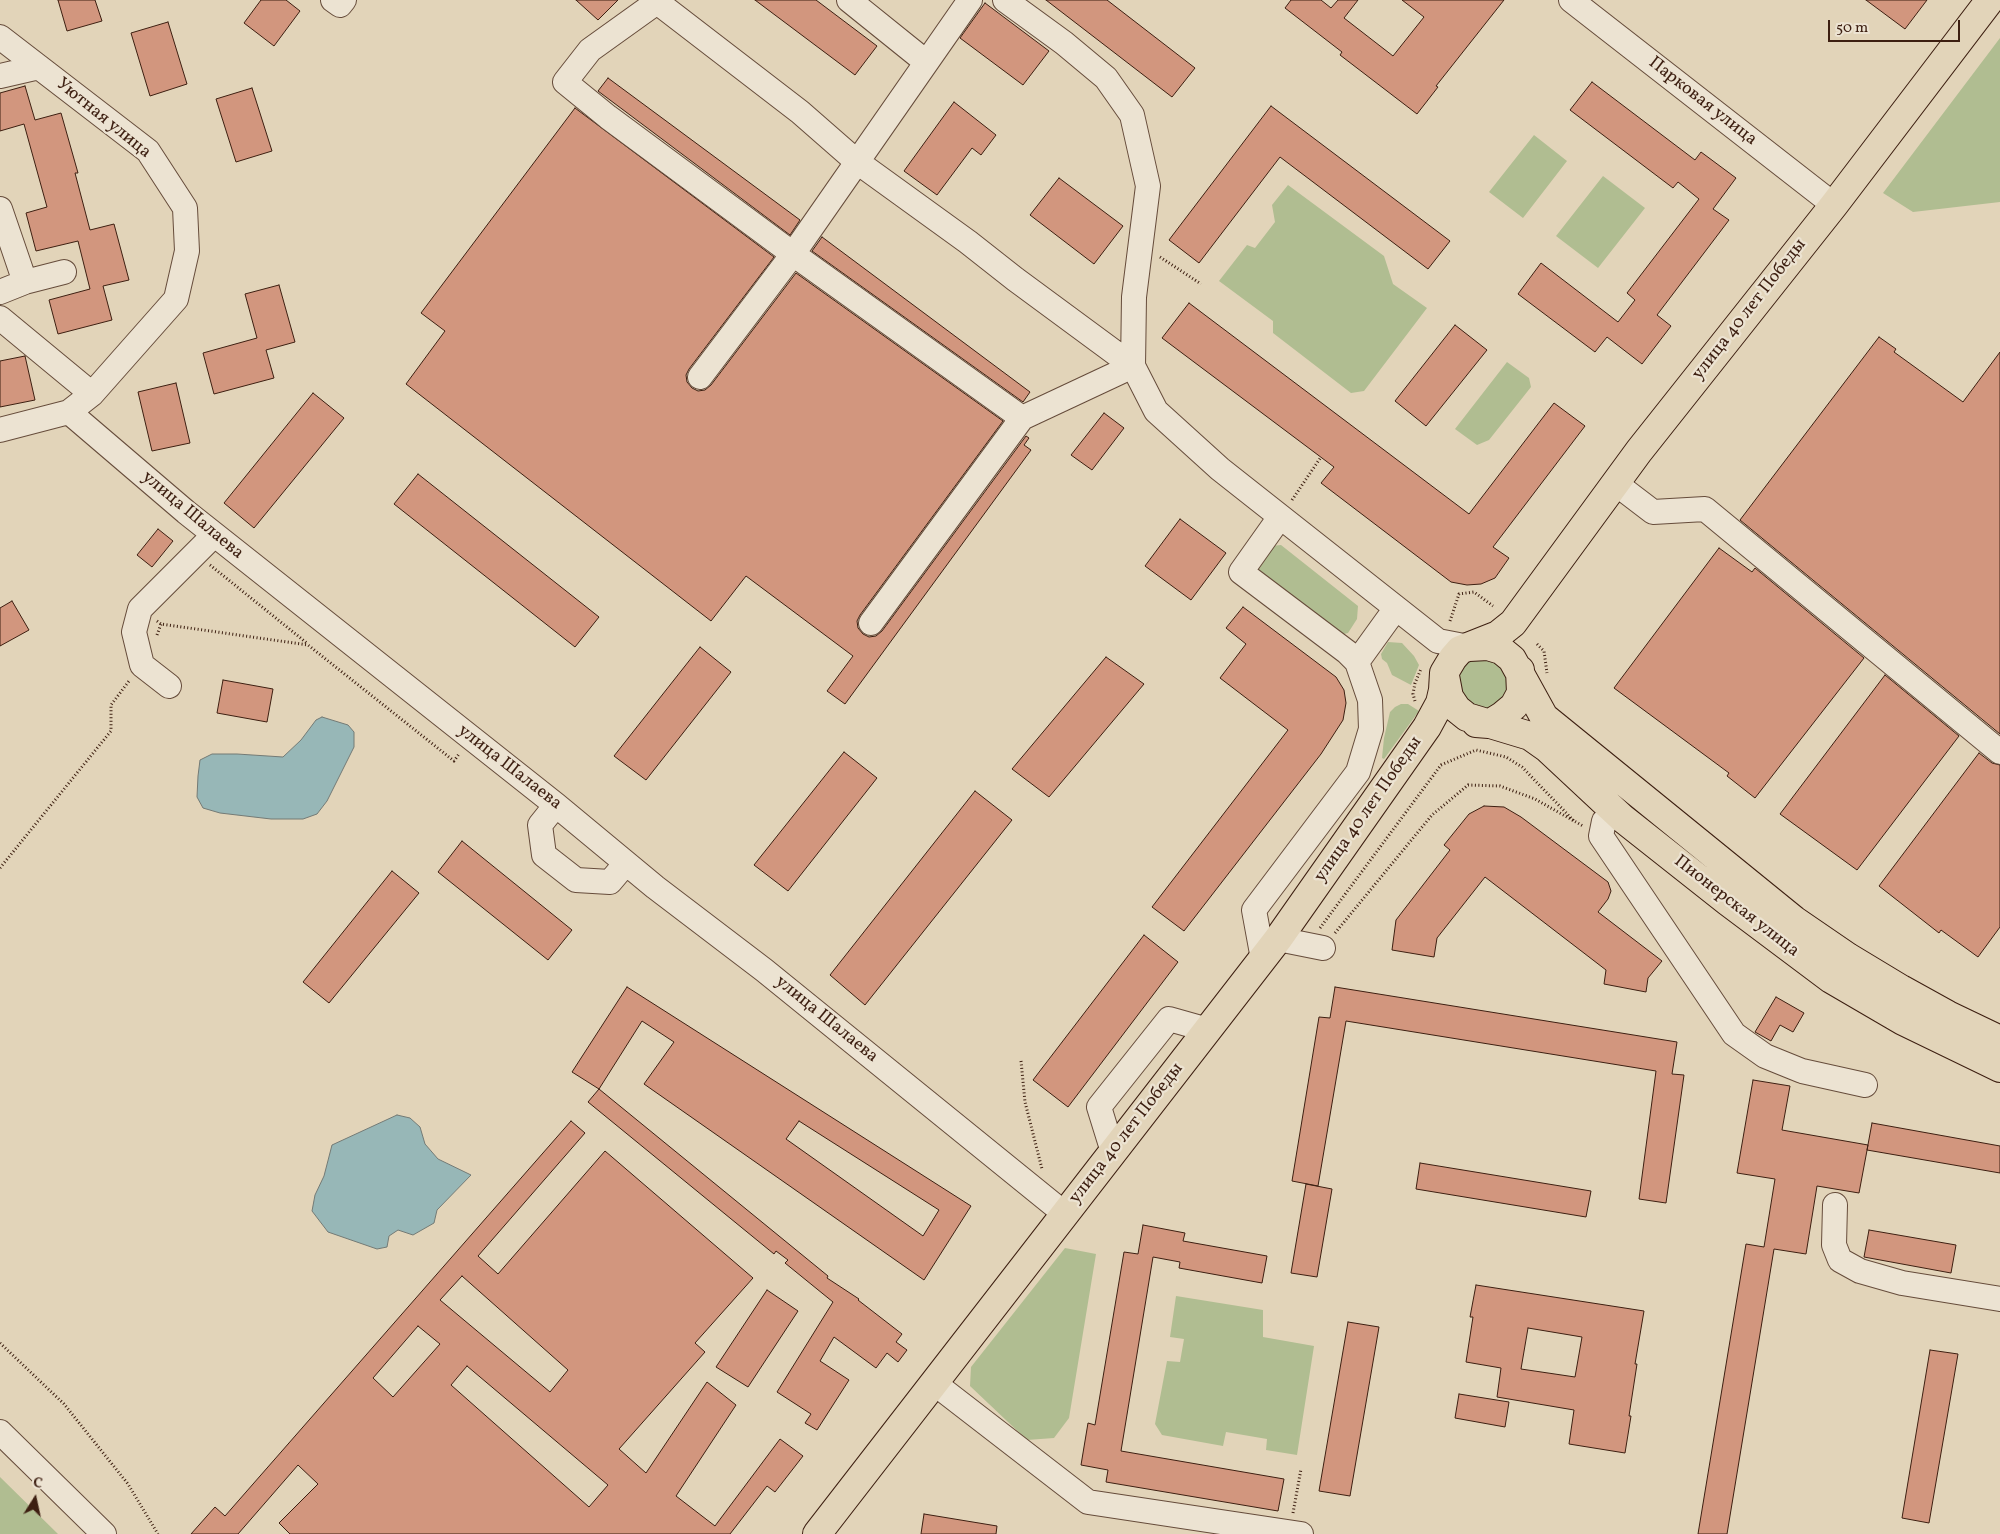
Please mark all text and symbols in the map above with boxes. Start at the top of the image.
scale bar [1830,10,1962,42]
text: 50 m [1836,18,1868,39]
street label: Парковая улица [1643,53,1761,151]
street label: Уютная улица [51,74,155,164]
street label: улица 40 лет Победы [1688,235,1812,385]
street label: улица Шалаева [137,467,247,565]
street label: улица Шалаева [453,721,565,815]
street label: улица 40 лет Победы [1310,733,1428,887]
street label: Пионерская улица [1669,851,1803,963]
street label: улица Шалаева [770,972,882,1068]
street label: улица 40 лет Победы [1065,1059,1189,1209]
north arrow [10,1474,60,1524]
text: С [32,1474,44,1494]

